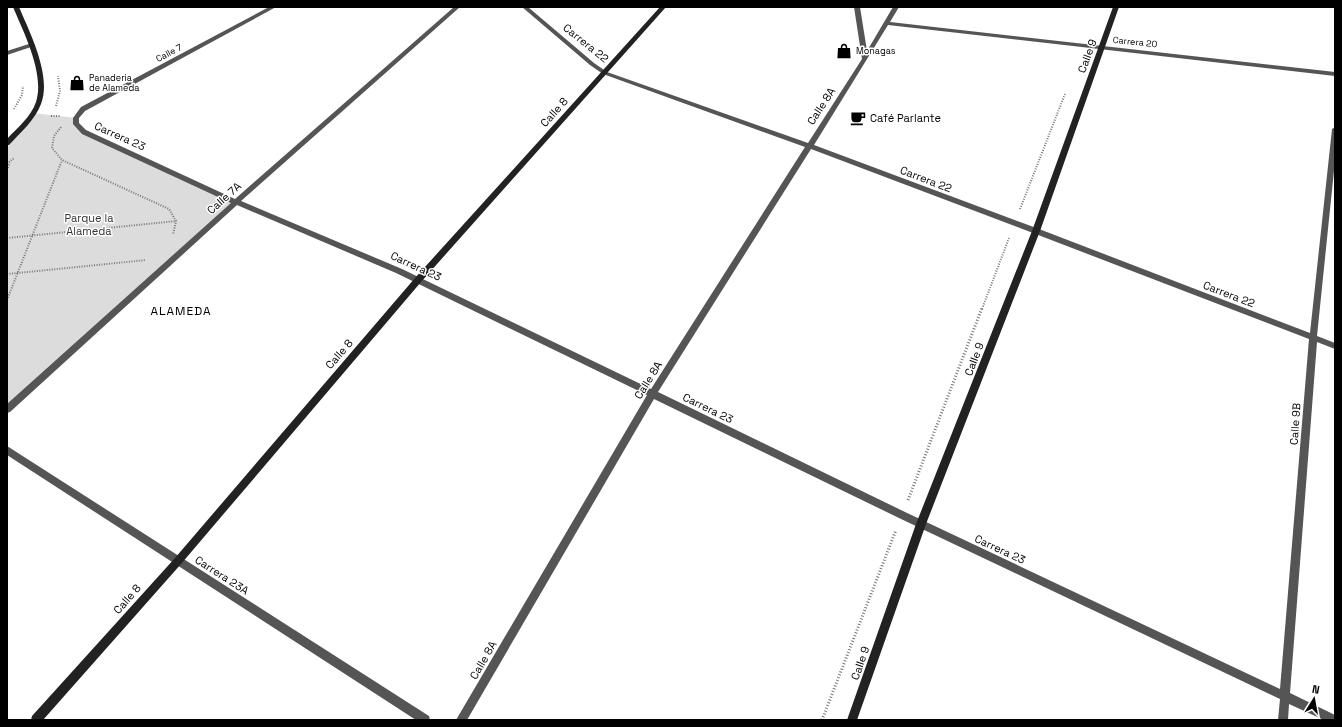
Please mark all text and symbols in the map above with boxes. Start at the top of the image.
street label: Carrera 22 [560,20,612,66]
street label: Carrera 20 [1112,34,1158,50]
street label: Calle 9 [1074,37,1100,75]
street label: Calle 7 [154,41,184,65]
shop icon: Monagas [835,42,853,60]
place label: Monagas [856,45,896,57]
place label: Panaderia de Alameda [89,72,139,94]
shop icon: Panaderia de Alameda [68,74,86,92]
street label: Calle 8A [804,85,838,127]
street label: Calle 8 [537,94,571,130]
cafe icon: Café Parlante [849,109,867,127]
place label: Café Parlante [870,111,941,125]
street label: Carrera 23 [92,119,148,154]
street label: Carrera 22 [898,163,954,195]
street label: Calle 7A [204,179,244,217]
park label: Parque la Alameda [65,211,114,238]
street label: Carrera 23 [388,248,444,284]
street label: Carrera 22 [1201,278,1257,310]
district label: ALAMEDA [150,303,212,319]
street label: Calle 8 [322,336,356,372]
street label: Calle 9 [961,340,987,378]
street label: Calle 8A [631,358,665,401]
street label: Carrera 23 [681,390,736,426]
street label: Calle 9B [1287,403,1303,445]
street label: Carrera 23 [972,531,1028,567]
street label: Carrera 23A [192,552,252,598]
street label: Calle 8 [110,581,144,617]
street label: Calle 8A [466,638,500,682]
street label: Calle 9 [848,644,872,682]
north arrow [1294,679,1334,719]
text: N [1311,682,1321,697]

